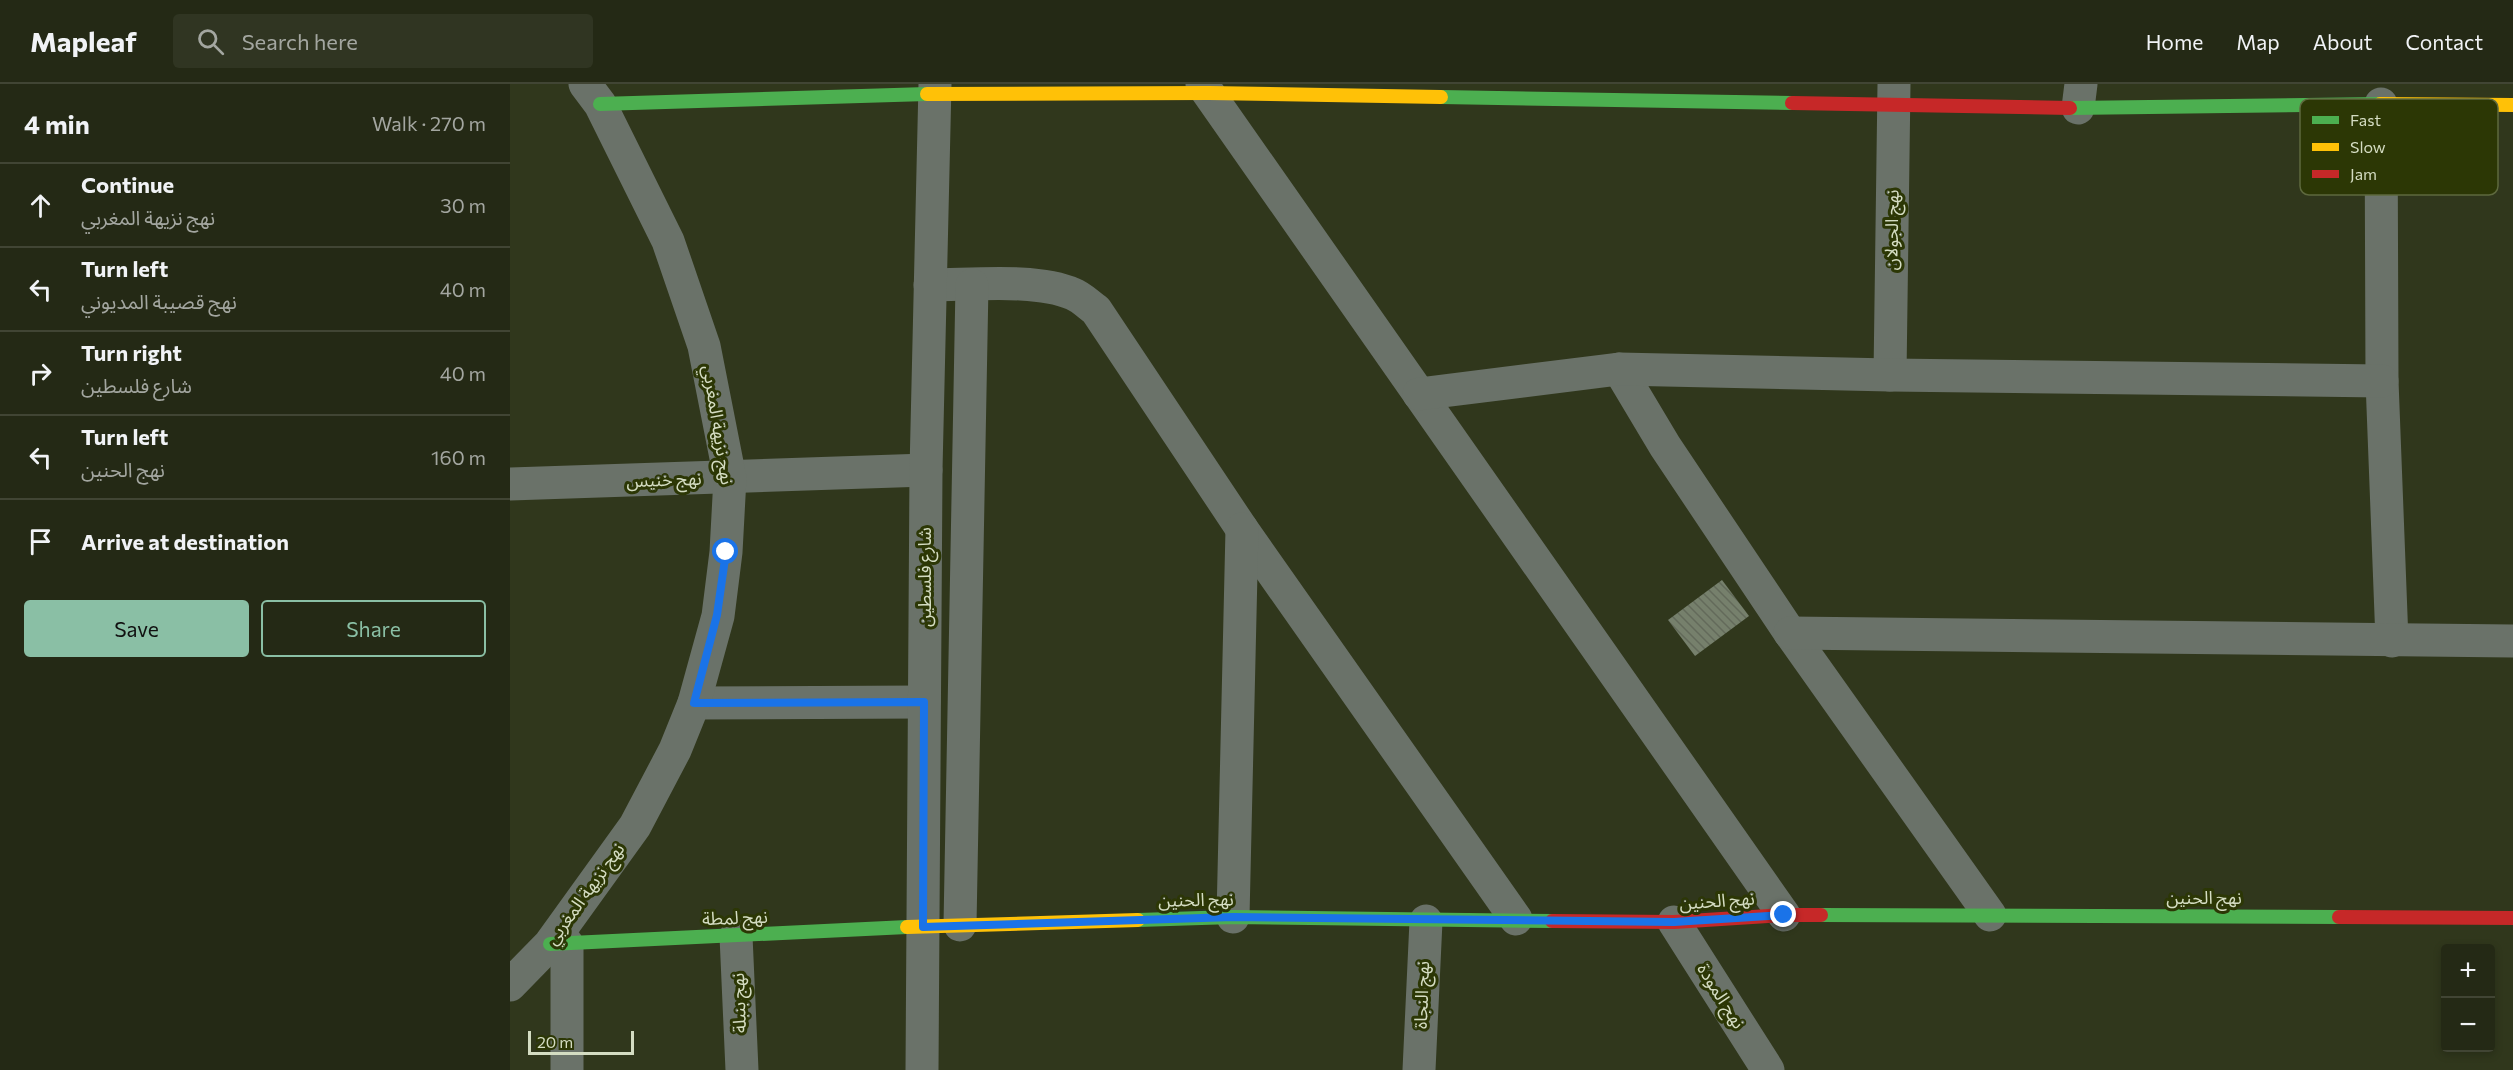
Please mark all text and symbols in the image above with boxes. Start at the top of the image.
search box [173,14,593,68]
text: Mapleaf [30,24,137,58]
icon: search [194,25,227,58]
text: Search here [242,28,358,55]
text: Home [2146,29,2203,54]
text: Map [2236,29,2280,54]
text: About [2313,29,2372,54]
text: Contact [2405,29,2483,54]
legend [2300,99,2498,195]
text: 4 min [24,108,90,139]
text: Fast [2350,110,2381,129]
text: Walk · 270 m [372,111,486,135]
text: Slow [2350,137,2386,156]
text: Jam [2350,164,2377,183]
text: Continue [81,171,174,198]
icon: ahead [24,189,57,222]
street label: نهج الجولان [1879,189,1906,271]
text: 30 m [440,193,486,217]
text: نهج نزيهة المغربي [81,205,215,229]
text: Turn left [81,255,168,282]
icon: left [24,273,57,306]
text: 40 m [440,277,486,301]
text: نهج قصيبة المديوني [81,289,237,313]
text: Turn right [81,339,182,366]
icon: right [24,357,57,390]
text: 40 m [440,361,486,385]
street label: نهج نزيهة المغربي [696,364,739,487]
text: شارع فلسطين [81,373,192,397]
text: Turn left [81,423,168,450]
icon: left [24,441,57,474]
text: 160 m [431,445,486,469]
text: نهج الحنين [81,457,165,481]
street label: نهج خنيس [626,467,702,494]
icon: arrive [24,525,57,558]
street label: شارع فلسطين [913,527,939,627]
text: Arrive at destination [81,528,289,555]
route start [712,538,738,564]
button: Save [24,600,249,657]
button: Share [261,600,486,657]
street label: نهج نزيهة المغربي [540,838,631,951]
street label: نهج الحنين [1678,886,1756,917]
street label: نهج الحنين [2166,886,2242,911]
street label: نهج الحنين [1158,887,1234,914]
route end [1770,901,1796,927]
street label: نهج لمطة [702,905,768,932]
map controls [2441,944,2495,1052]
button: + [2441,944,2495,998]
street label: نهج المودة [1691,959,1750,1034]
street label: نهج النجاة [1409,960,1436,1030]
street label: نهج بنبلة [726,972,753,1034]
button: − [2441,998,2495,1052]
scale bar [528,1028,634,1056]
text: 20 m [537,1032,573,1051]

